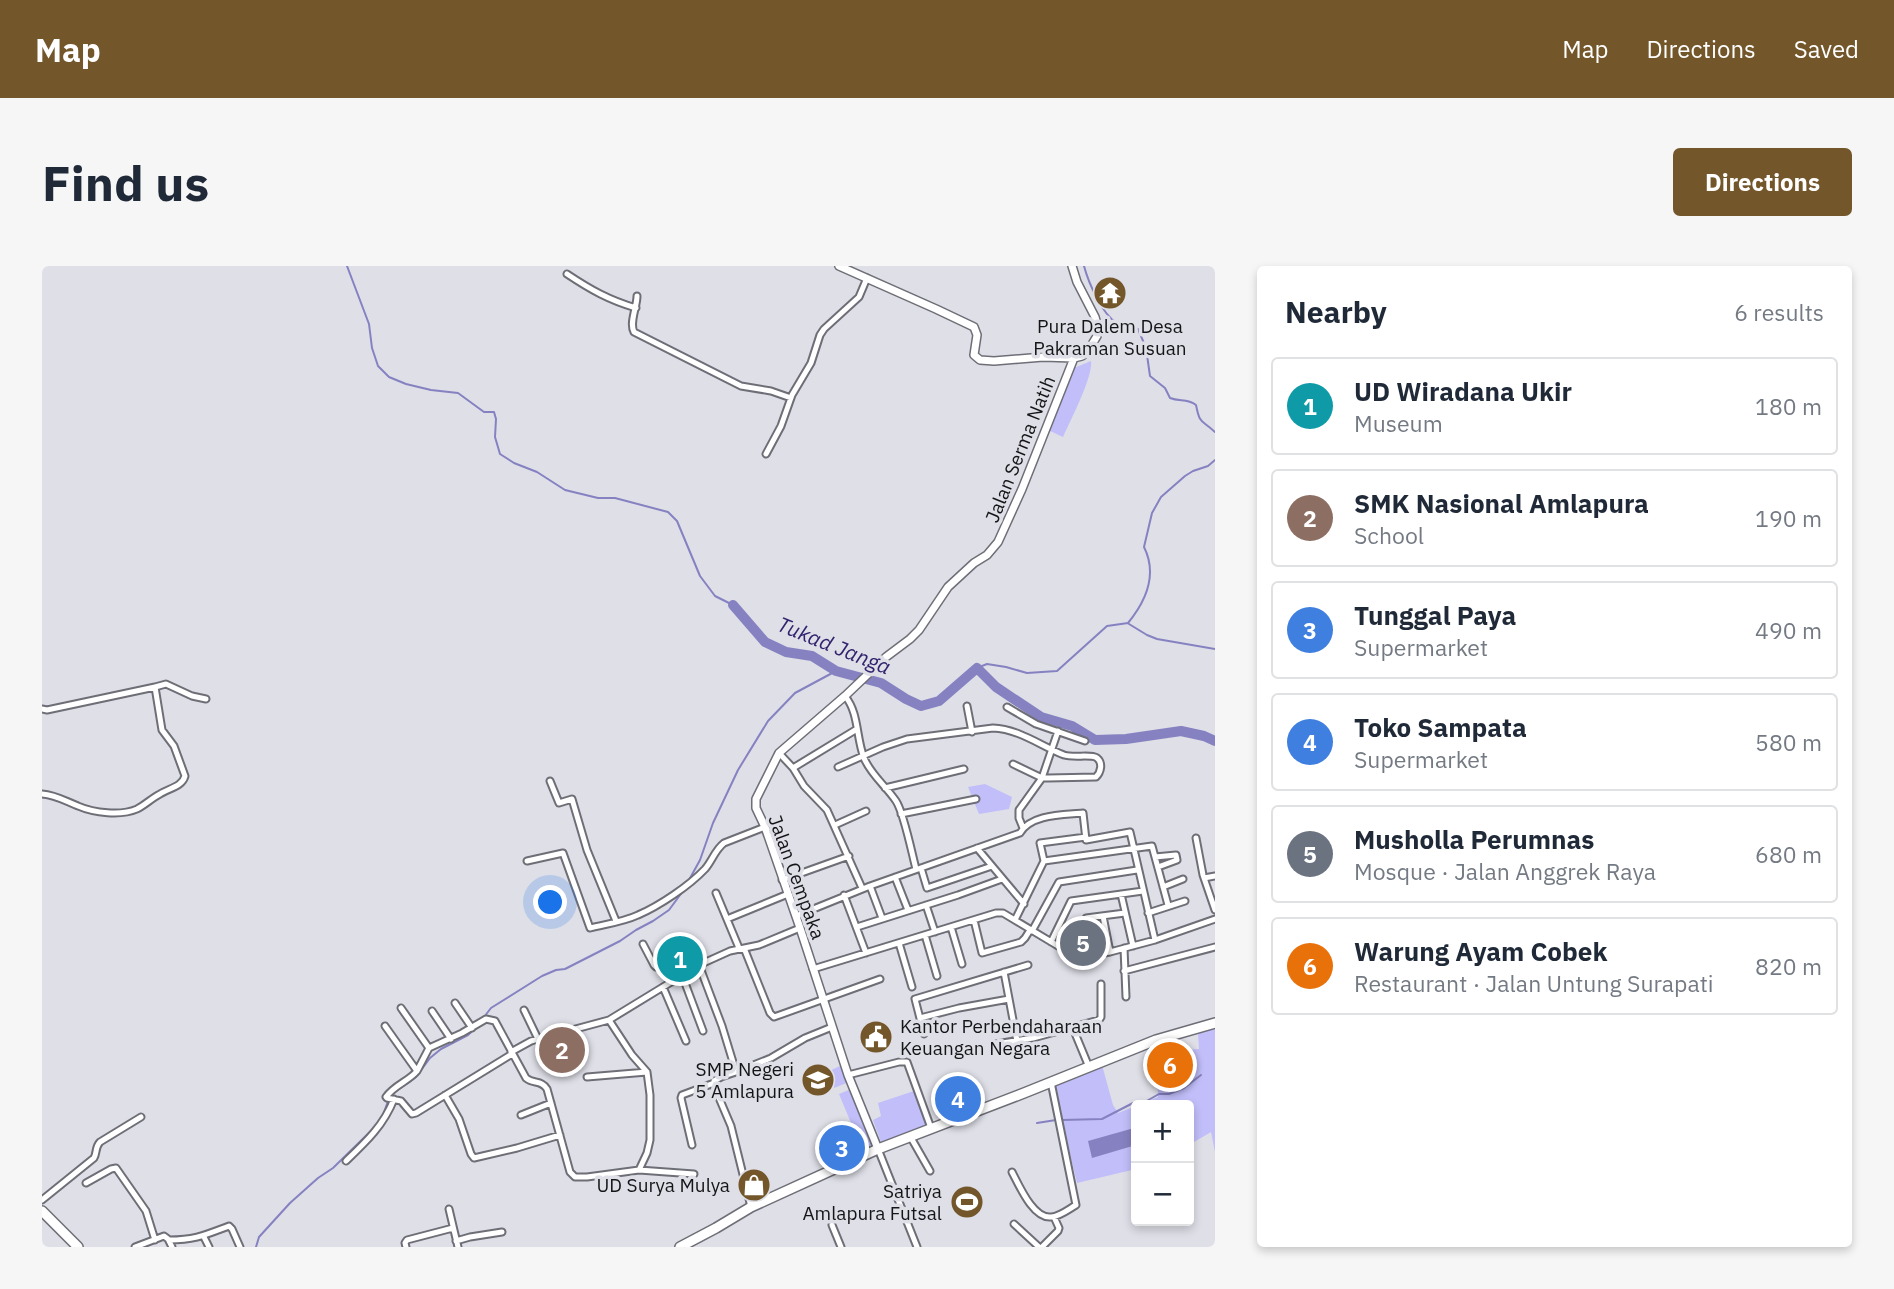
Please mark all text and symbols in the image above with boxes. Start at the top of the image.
text: Map [35,28,101,71]
text: Map [1562,33,1608,65]
text: Directions [1646,33,1756,65]
text: Saved [1794,33,1859,65]
button: Directions [1673,148,1852,216]
text: Find us [42,151,209,214]
temple icon: Pura Dalem Desa Pakraman Susuan [1091,274,1129,312]
text: Nearby [1285,292,1387,331]
text: 6 results [1734,297,1824,327]
place label: Pura Dalem Desa Pakraman Susuan [1033,314,1187,360]
street label: Jalan Serma Natih [980,372,1060,526]
text: UD Wiradana Ukir [1354,374,1572,408]
text: 1 [1303,391,1317,421]
text: 180 m [1755,391,1822,421]
text: Museum [1354,408,1443,438]
text: SMK Nasional Amlapura [1354,486,1649,520]
text: 2 [1303,503,1317,533]
text: 190 m [1755,503,1822,533]
text: School [1354,520,1424,550]
text: Tunggal Paya [1354,598,1516,632]
water label: Tukad Janga [774,610,895,681]
text: 3 [1303,615,1317,645]
text: 490 m [1755,615,1822,645]
text: Supermarket [1354,632,1488,662]
text: Toko Sampata [1354,710,1527,744]
text: 4 [1303,727,1317,757]
text: 580 m [1755,727,1822,757]
text: Supermarket [1354,744,1488,774]
street label: Jalan Cempaka [763,812,831,942]
text: Musholla Perumnas [1354,822,1594,856]
text: 5 [1303,839,1317,869]
text: 680 m [1755,839,1822,869]
text: Mosque · Jalan Anggrek Raya [1354,856,1656,886]
your location [533,885,567,919]
pin: 5 [1060,917,1106,969]
pin: 1 [657,933,703,985]
text: Warung Ayam Cobek [1354,934,1607,968]
text: 6 [1303,951,1317,981]
text: 820 m [1755,951,1822,981]
text: Restaurant · Jalan Untung Surapati [1354,968,1714,998]
place label: Kantor Perbendaharaan Keuangan Negara [900,1014,1102,1060]
public building icon: Kantor Perbendaharaan Keuangan Negara [857,1018,895,1056]
pin: 2 [539,1024,585,1076]
pin: 6 [1147,1039,1193,1091]
place label: SMP Negeri 5 Amlapura [695,1057,794,1103]
school or university icon: SMP Negeri 5 Amlapura [799,1061,837,1099]
pin: 4 [935,1073,981,1125]
map controls [1131,1100,1194,1226]
button: + [1131,1100,1194,1163]
pin: 3 [819,1122,865,1174]
button: − [1131,1163,1194,1226]
shop icon: UD Surya Mulya [735,1166,773,1204]
place label: UD Surya Mulya [596,1173,730,1197]
place label: Satriya Amlapura Futsal [802,1179,942,1225]
sports icon: Satriya Amlapura Futsal [948,1183,986,1221]

